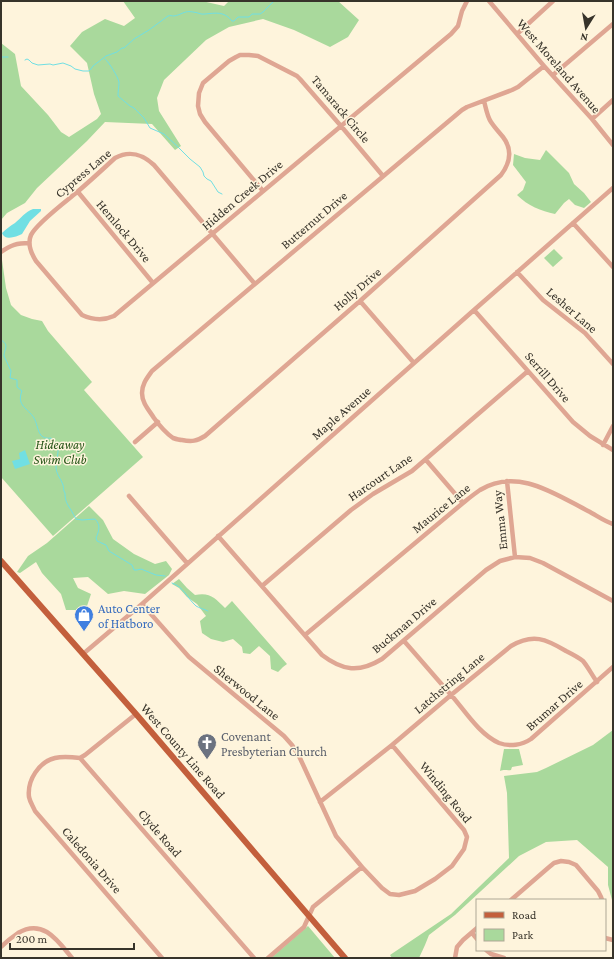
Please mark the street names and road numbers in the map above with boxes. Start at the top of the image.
street label: West Moreland Avenue [514,16,604,117]
street label: Tamarack Circle [308,72,374,146]
street label: Cypress Lane [52,145,114,201]
street label: Hidden Creek Drive [198,157,286,233]
street label: Butternut Drive [278,188,350,252]
street label: Hemlock Drive [94,197,155,265]
street label: Holly Drive [330,264,384,314]
street label: Lesher Lane [544,284,601,336]
street label: Serrill Drive [522,349,574,406]
street label: Maple Avenue [308,383,374,443]
street label: Harcourt Lane [345,450,415,504]
street label: Maurice Lane [409,480,473,536]
street label: Emma Way [489,489,511,550]
street label: Buckman Drive [369,593,440,656]
street label: Latchstring Lane [411,649,488,717]
street label: Sherwood Lane [211,661,283,723]
street label: Brumar Drive [523,676,586,734]
street label: West County Line Road [138,700,228,802]
street label: Winding Road [417,758,475,826]
street label: Clyde Road [135,806,185,860]
street label: Caledonia Drive [59,824,125,897]

